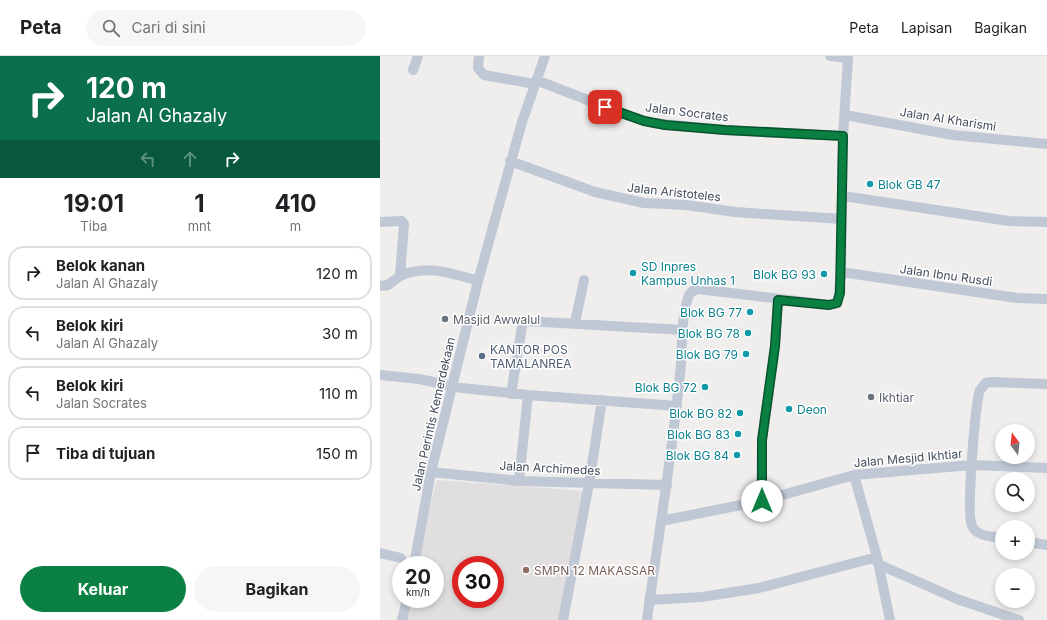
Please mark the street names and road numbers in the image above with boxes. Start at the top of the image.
street label: Jalan Socrates [644,99,730,125]
street label: Jalan Al Kharismi [899,104,997,134]
street label: Jalan Aristoteles [626,180,722,204]
street label: Jalan Ibnu Rusdi [899,261,993,289]
street label: Jalan Perintis Kemerdekaan [408,336,458,492]
street label: Jalan Mesjid Ikhtiar [853,446,964,470]
street label: Jalan Archimedes [499,458,601,478]

